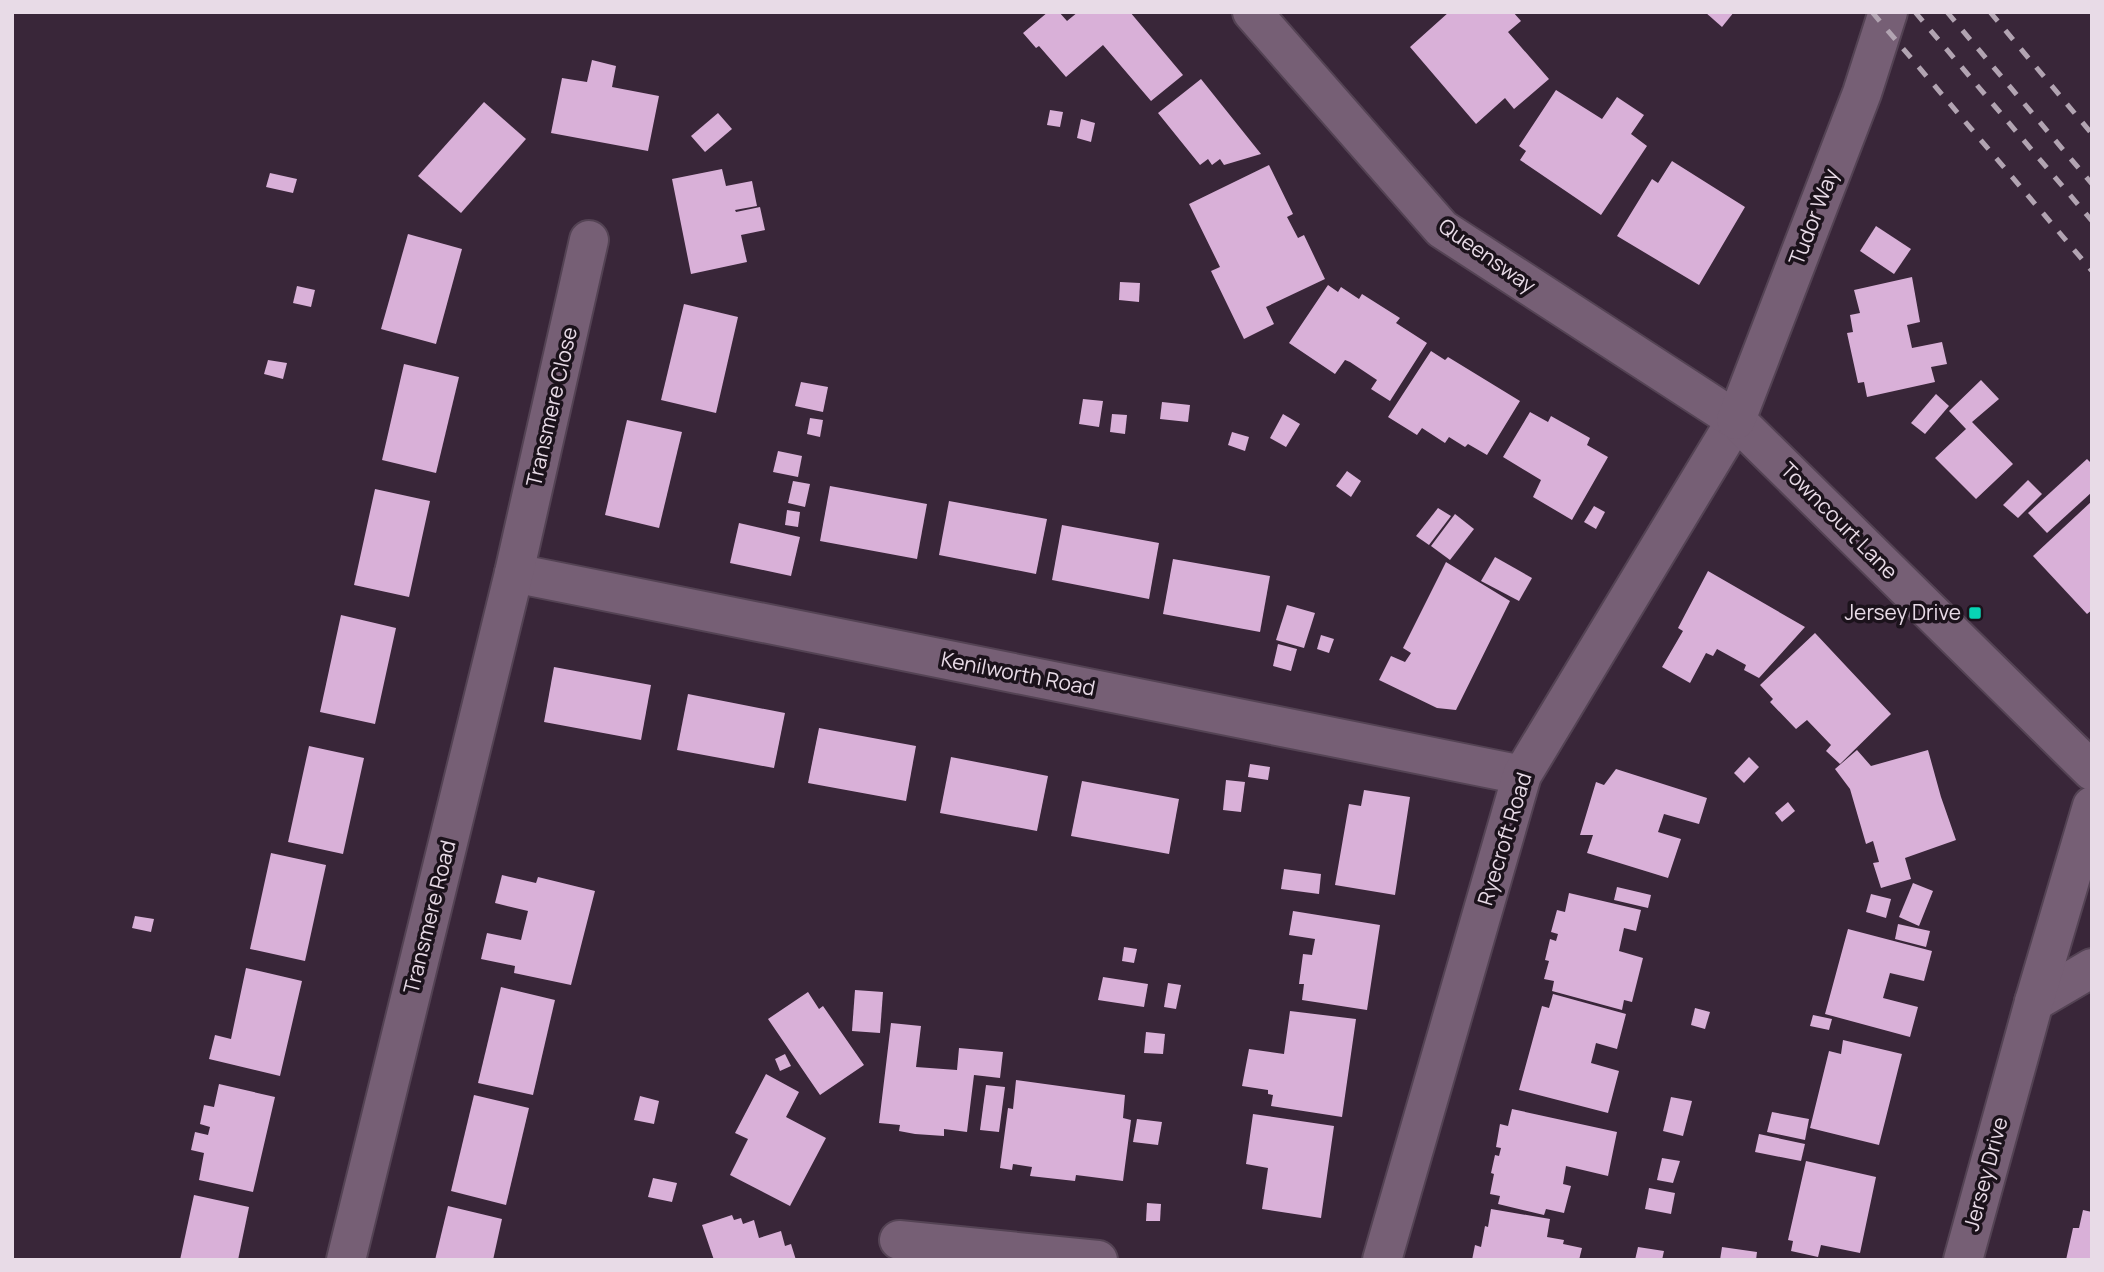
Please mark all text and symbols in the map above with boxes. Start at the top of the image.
street label: Tudor Way [1782,164,1844,269]
street label: Queensway [1433,211,1542,299]
street label: Transmere Close [519,324,583,489]
street label: Towncourt Lane [1775,456,1904,585]
place label: Jersey Drive [1844,598,1961,626]
marker: Jersey Drive [1967,605,1983,621]
street label: Kenilworth Road [939,644,1098,702]
street label: Ryecroft Road [1471,769,1538,909]
street label: Transmere Road [396,837,462,997]
street label: Jersey Drive [1956,1114,2014,1234]

